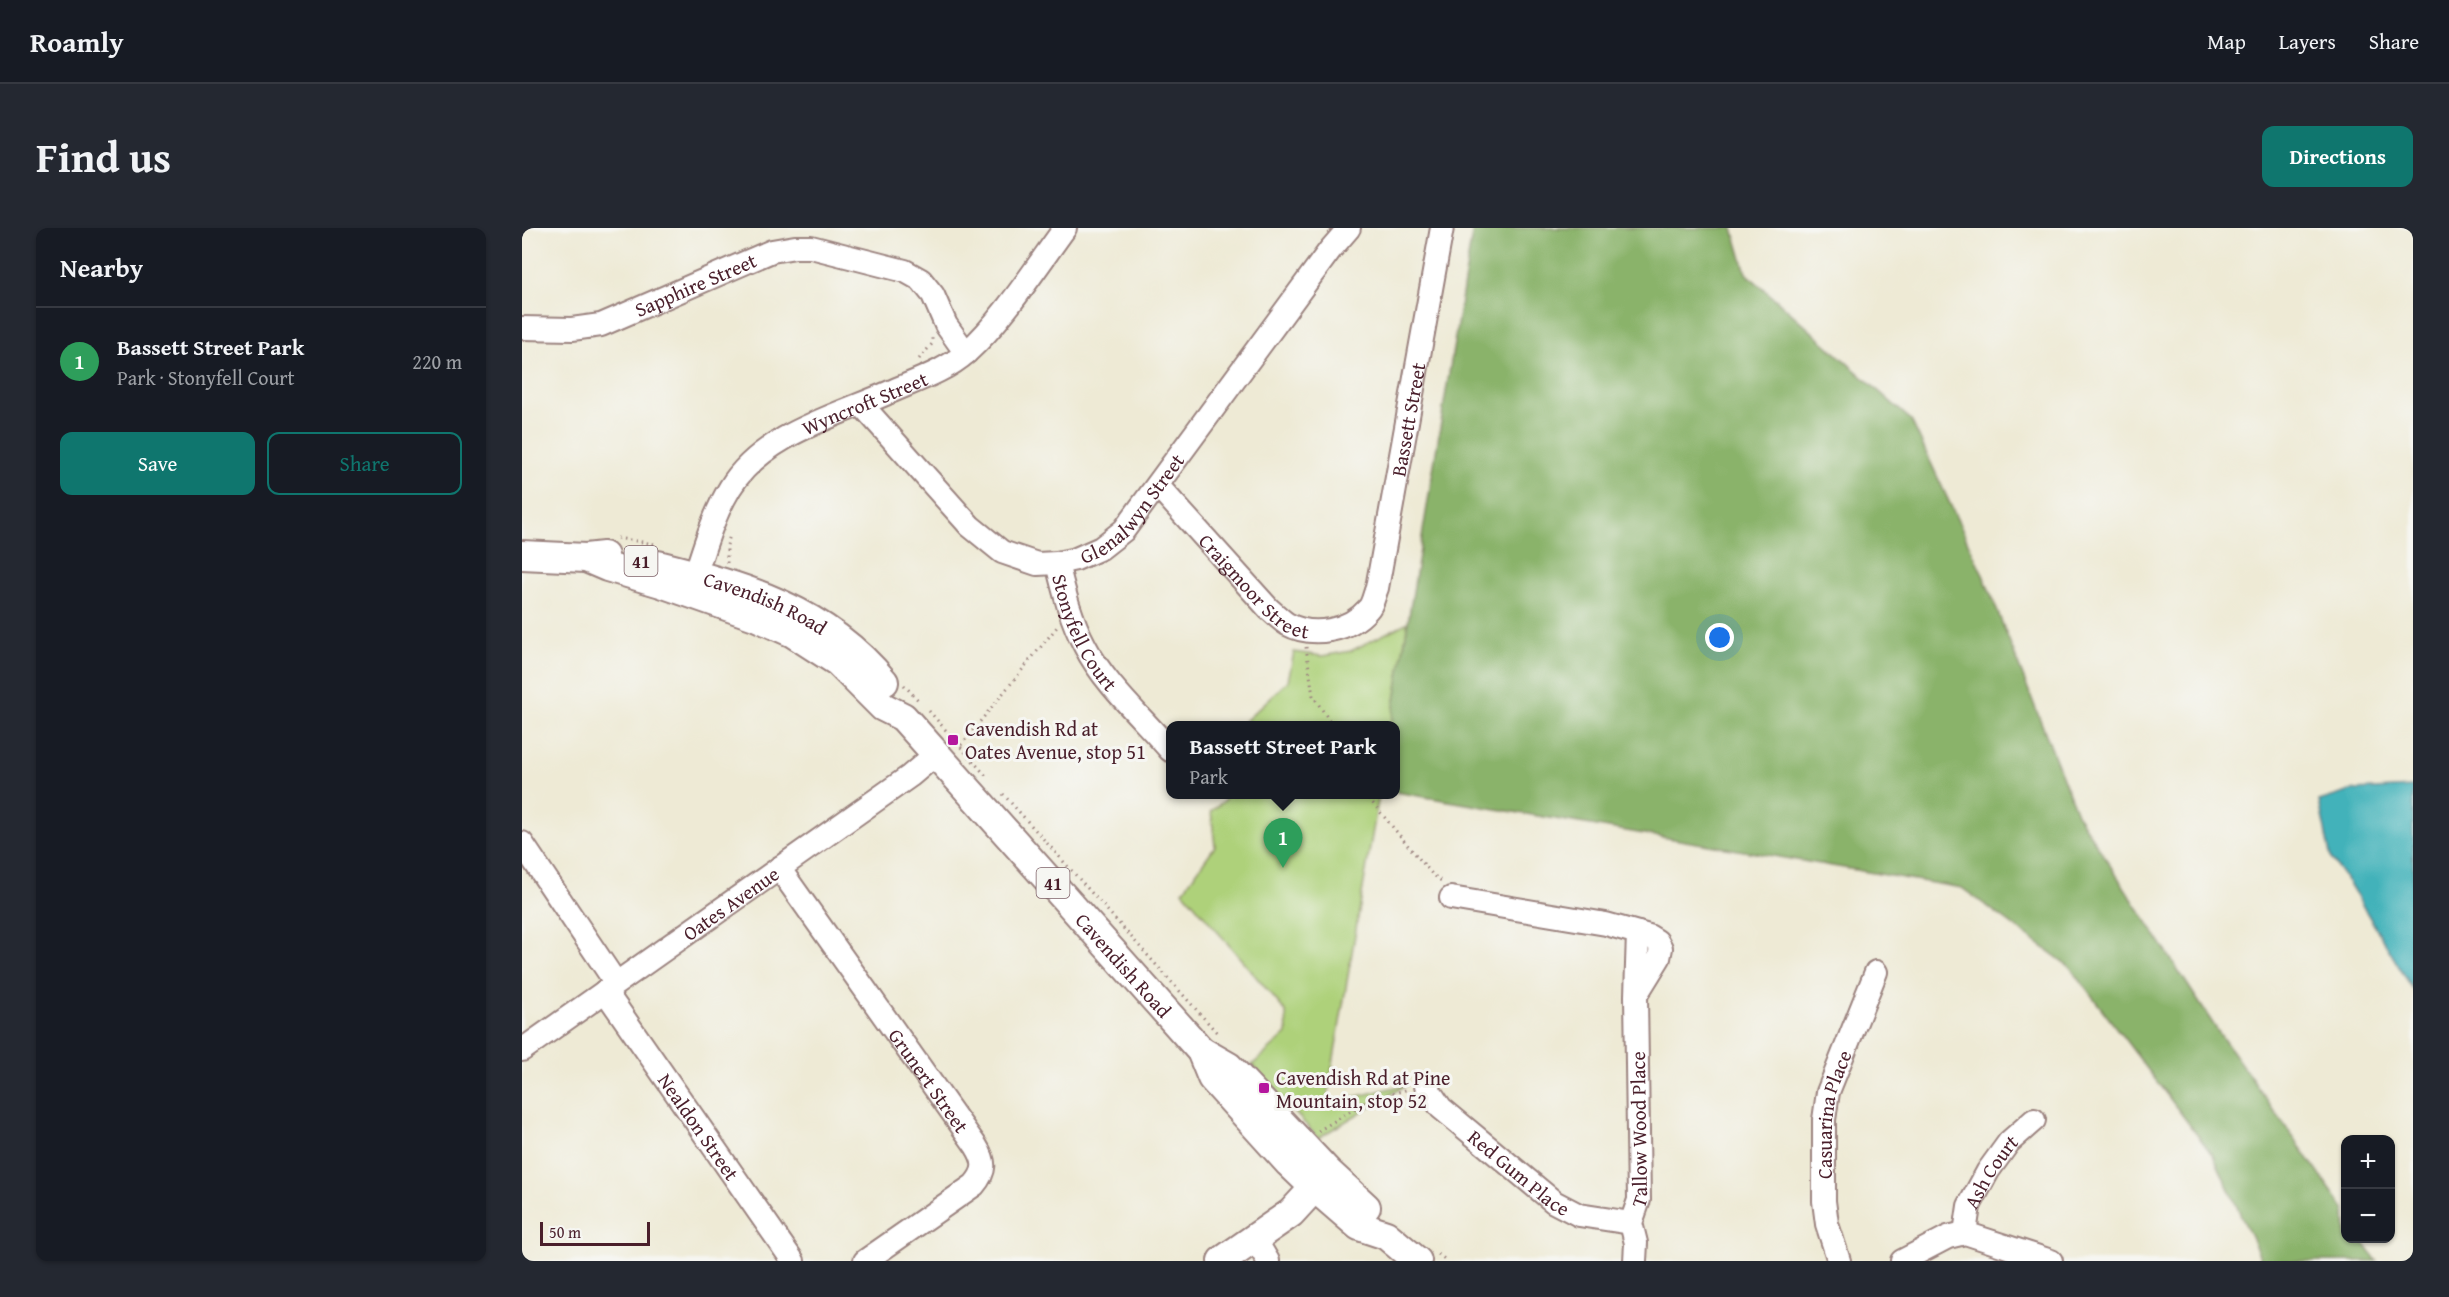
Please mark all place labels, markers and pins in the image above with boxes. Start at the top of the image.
place label: Cavendish Rd at Oates Avenue, stop 51 [965,714,1146,766]
marker: Cavendish Rd at Oates Avenue, stop 51 [946,733,960,747]
pin: 1 [1264,818,1302,868]
place label: Cavendish Rd at Pine Mountain, stop 52 [1276,1063,1450,1115]
marker: Cavendish Rd at Pine Mountain, stop 52 [1257,1081,1271,1095]

